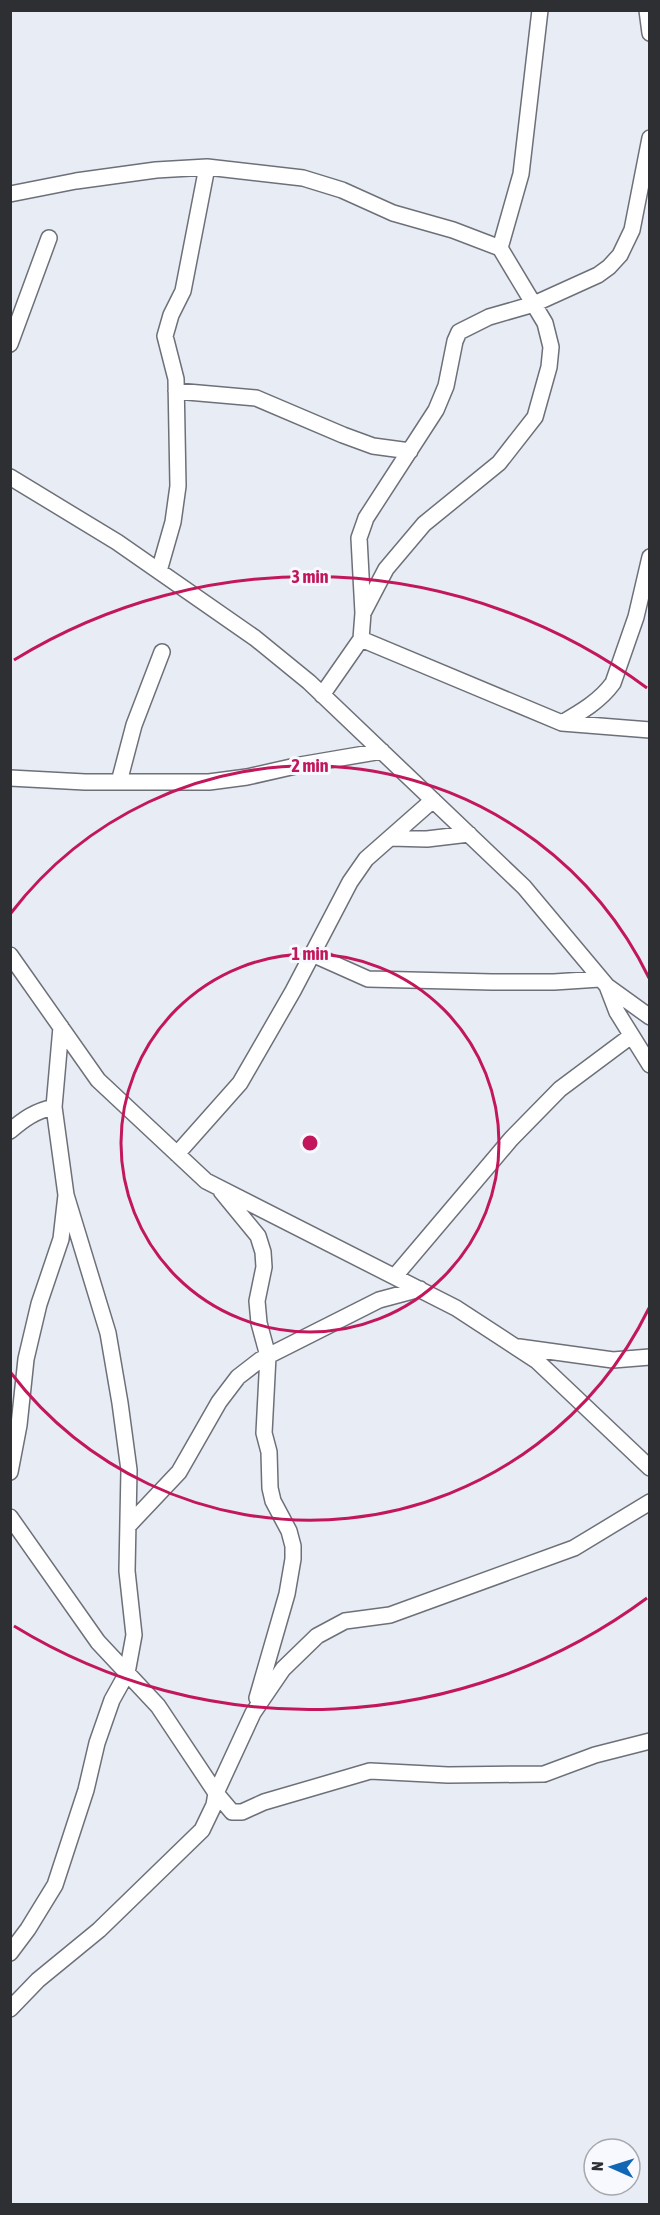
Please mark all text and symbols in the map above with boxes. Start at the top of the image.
text: 3 min [292,566,329,587]
text: 2 min [292,755,329,776]
text: 1 min [292,943,329,964]
centre of rings [300,1133,320,1153]
north arrow [582,2137,642,2197]
text: N [588,2161,606,2171]

